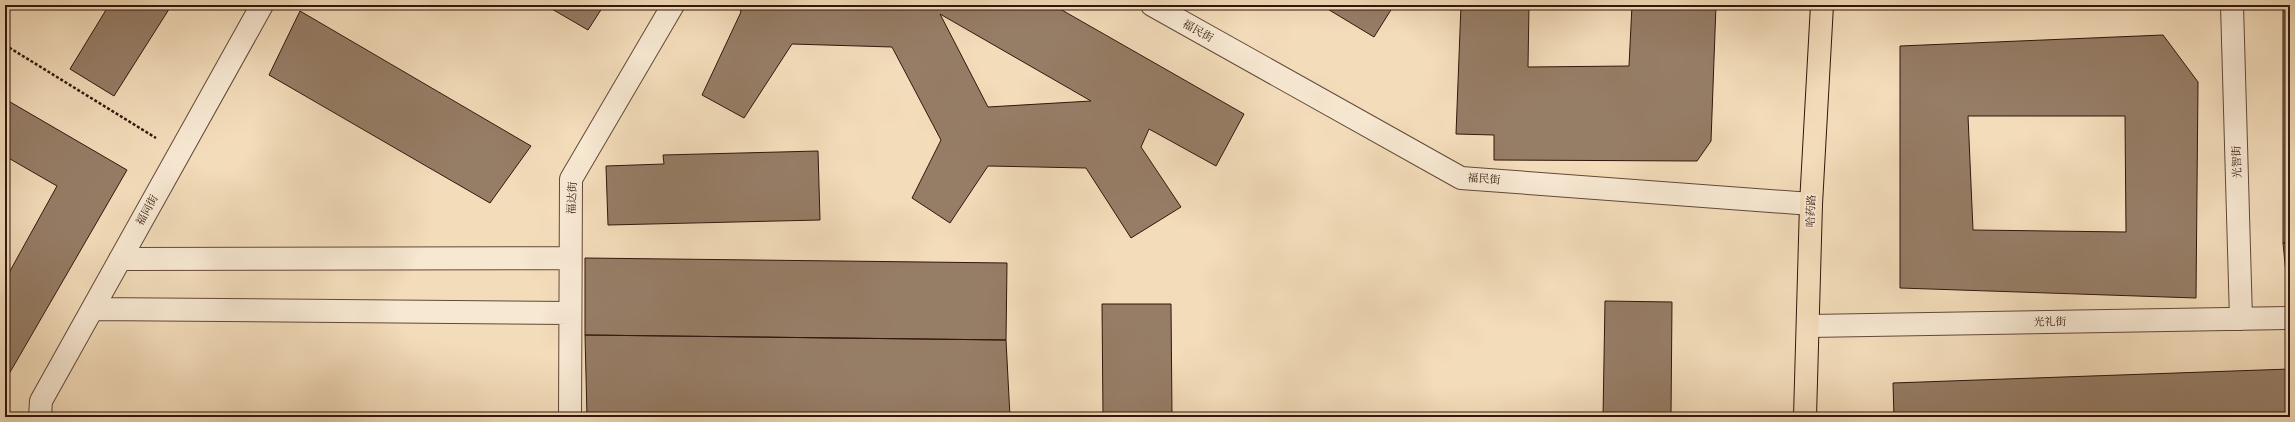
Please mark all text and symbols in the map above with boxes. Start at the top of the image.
street label: 福民街 [1180,17,1216,45]
street label: 光智街 [2230,145,2244,179]
street label: 福民街 [1467,171,1501,187]
street label: 福达街 [565,181,579,215]
street label: 福同街 [133,192,161,228]
street label: 哈药路 [1804,194,1818,228]
street label: 光礼街 [2033,315,2067,329]

